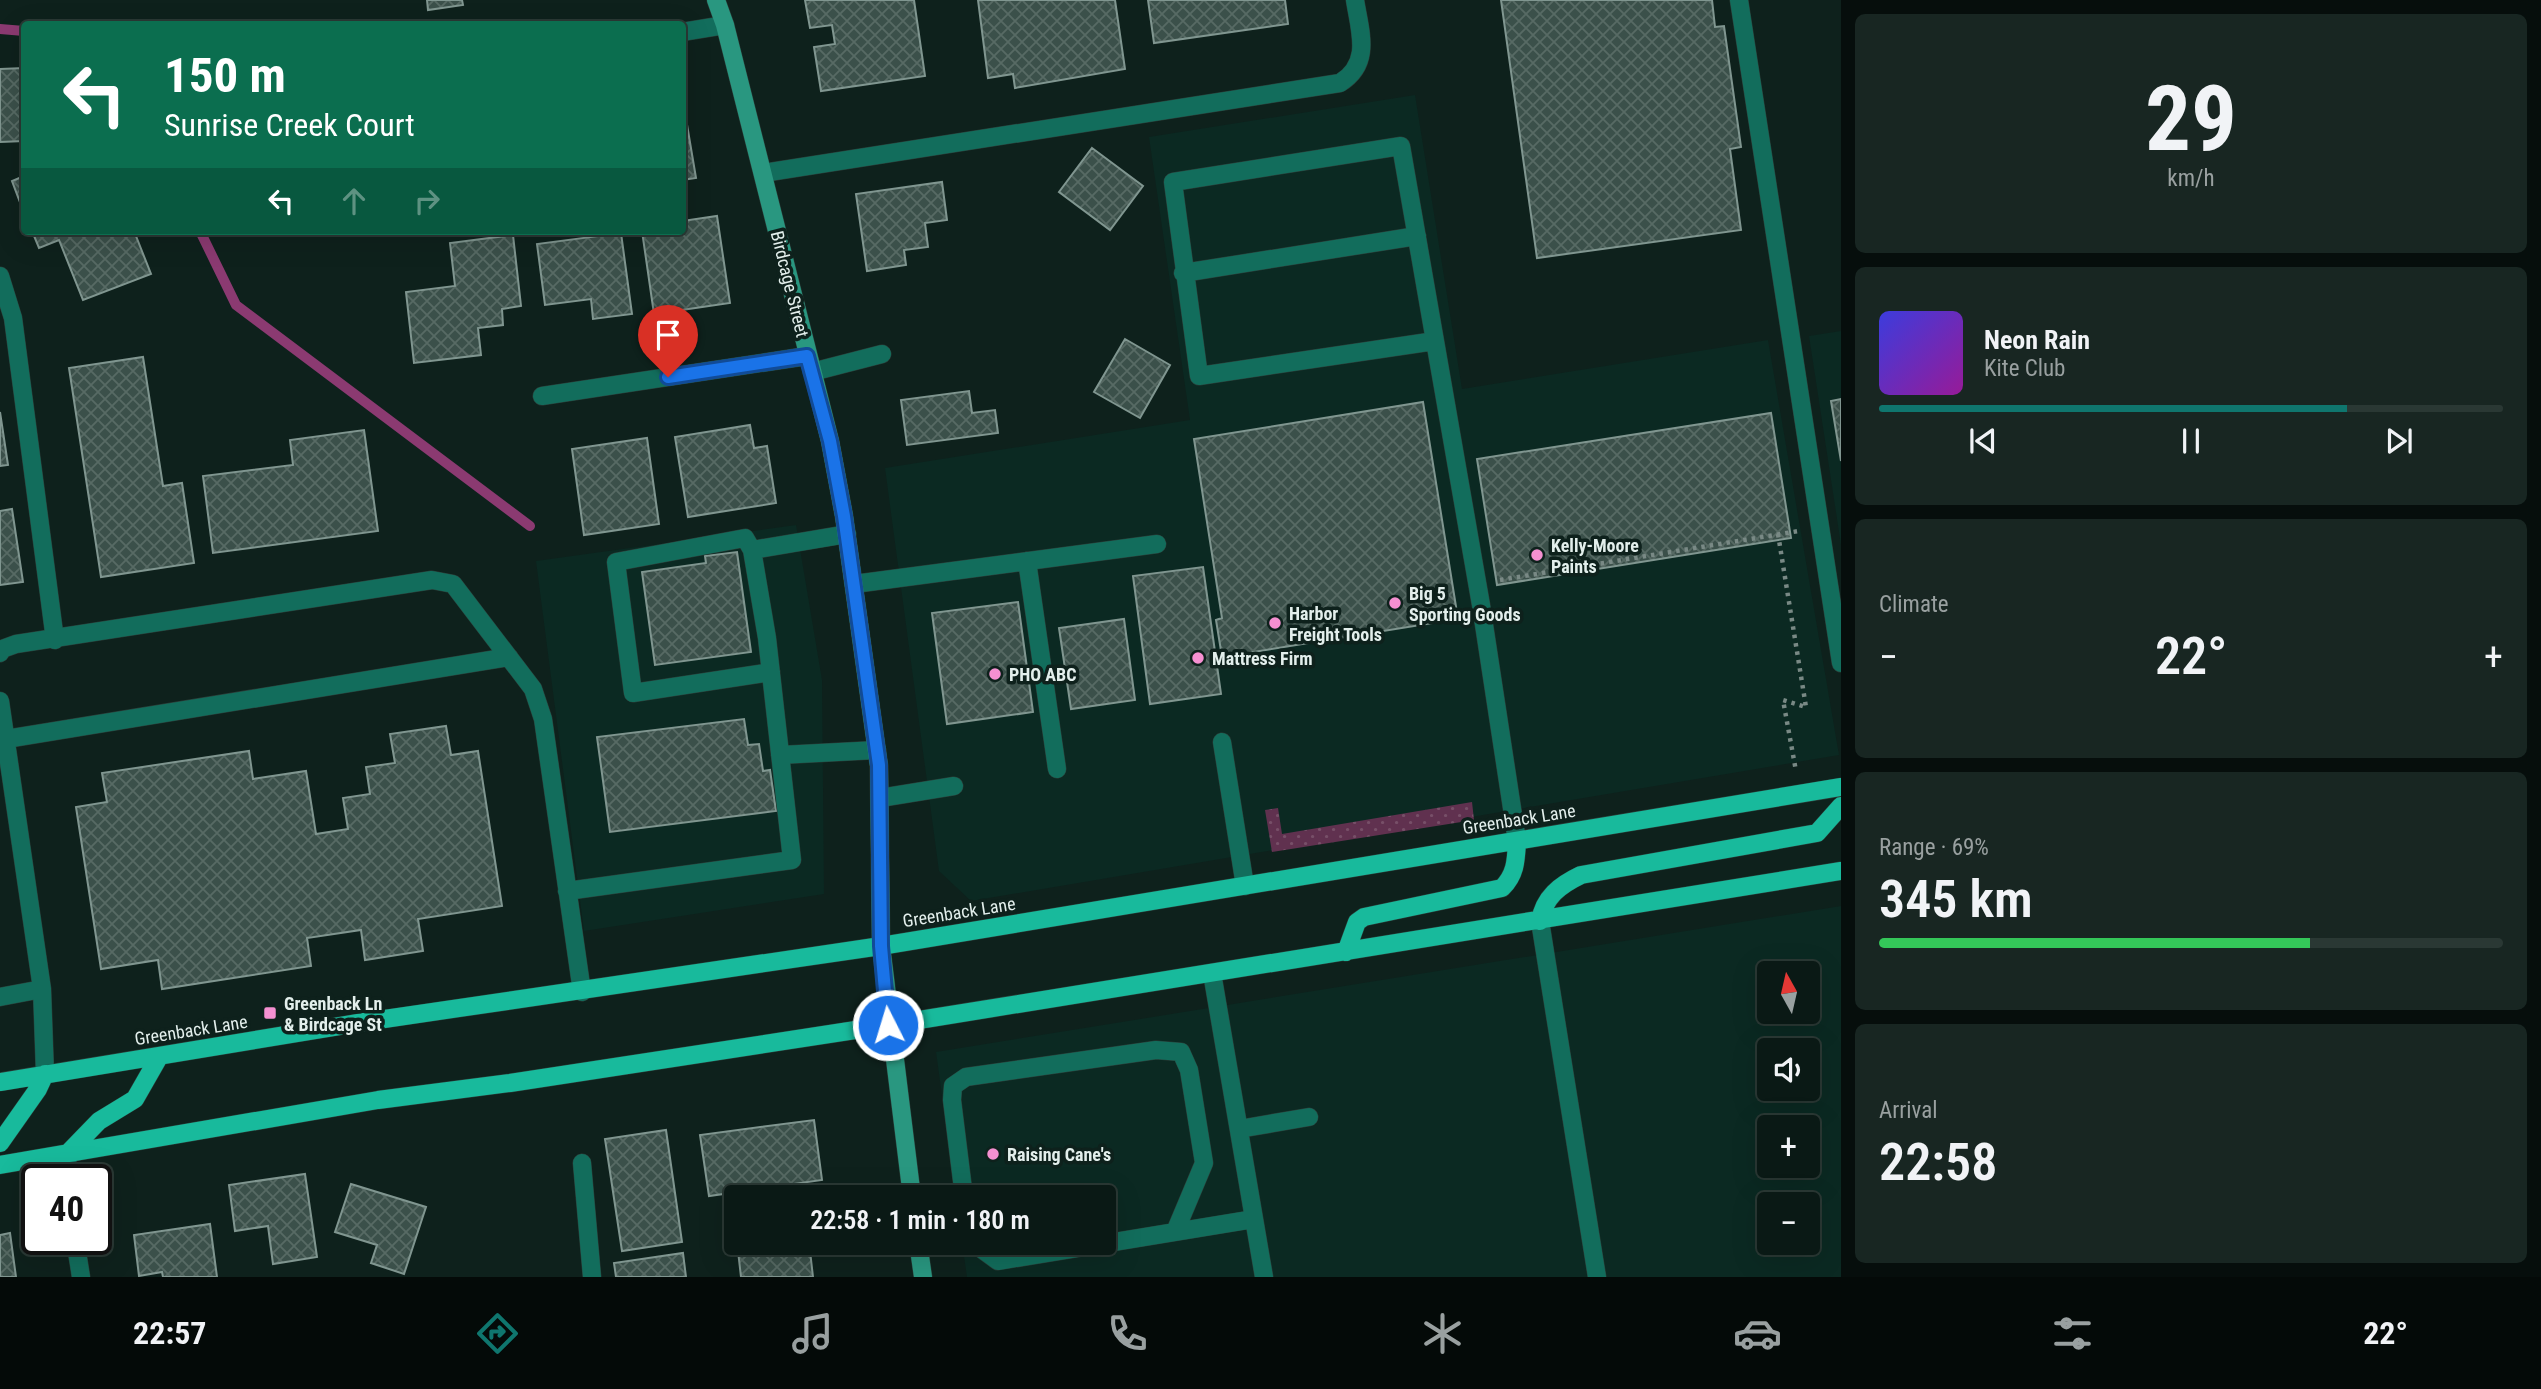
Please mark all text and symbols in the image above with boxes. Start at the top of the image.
text: 150 m [164,47,286,104]
icon: left [49,49,140,140]
text: 29 [2145,66,2237,172]
text: Sunrise Creek Court [164,106,415,144]
text: km/h [2167,165,2215,192]
icon: left [262,182,300,220]
icon: ahead [335,182,373,220]
icon: right [408,182,446,220]
street label: Birdcage Street [767,229,813,339]
pin [638,305,698,377]
icon: arrive [649,316,687,354]
text: Neon Rain [1984,325,2090,355]
text: Kite Club [1984,355,2065,382]
icon: previous [1964,422,2002,460]
icon: pause [2172,422,2210,460]
icon: next [2380,422,2418,460]
place label: Kelly-Moore Paints [1551,535,1639,577]
marker: Kelly-Moore Paints [1529,547,1545,563]
place label: Big 5 Sporting Goods [1409,583,1521,625]
text: Climate [1879,591,1949,618]
marker: Big 5 Sporting Goods [1387,595,1403,611]
place label: Harbor Freight Tools [1289,603,1382,645]
marker: Harbor Freight Tools [1267,615,1283,631]
text: 22° [2155,626,2227,687]
text: − [1879,635,1898,679]
text: + [2484,635,2503,679]
place label: Mattress Firm [1212,648,1313,669]
marker: Mattress Firm [1190,650,1206,666]
place label: PHO ABC [1009,664,1076,685]
marker: PHO ABC [987,666,1003,682]
street label: Greenback Lane [1461,800,1577,838]
text: Range · 69% [1879,834,1989,861]
text: 345 km [1879,869,2033,930]
street label: Greenback Lane [901,893,1017,931]
north arrow [1757,961,1820,1024]
map controls [1757,961,1820,1255]
position arrow [851,988,925,1062]
place label: Greenback Ln & Birdcage St [284,993,382,1035]
marker: Greenback Ln & Birdcage St [262,1005,278,1021]
street label: Greenback Lane [133,1011,249,1049]
button: sound [1757,1038,1820,1101]
text: Arrival [1879,1097,1938,1124]
button: + [1757,1115,1820,1178]
text: 22:58 [1879,1132,1997,1193]
place label: Raising Cane's [1007,1144,1111,1165]
marker: Raising Cane's [985,1146,1001,1162]
speed limit sign: 40 [21,1164,112,1255]
button: − [1757,1192,1820,1255]
text: 22:58 · 1 min · 180 m [810,1205,1030,1235]
icon: directions [473,1309,522,1358]
icon: music [788,1309,837,1358]
icon: phone [1103,1309,1152,1358]
icon: climate [1418,1309,1467,1358]
icon: car [1733,1309,1782,1358]
icon: filters [2048,1309,2097,1358]
text: 22:57 [133,1314,206,1352]
text: 22° [2363,1314,2408,1352]

